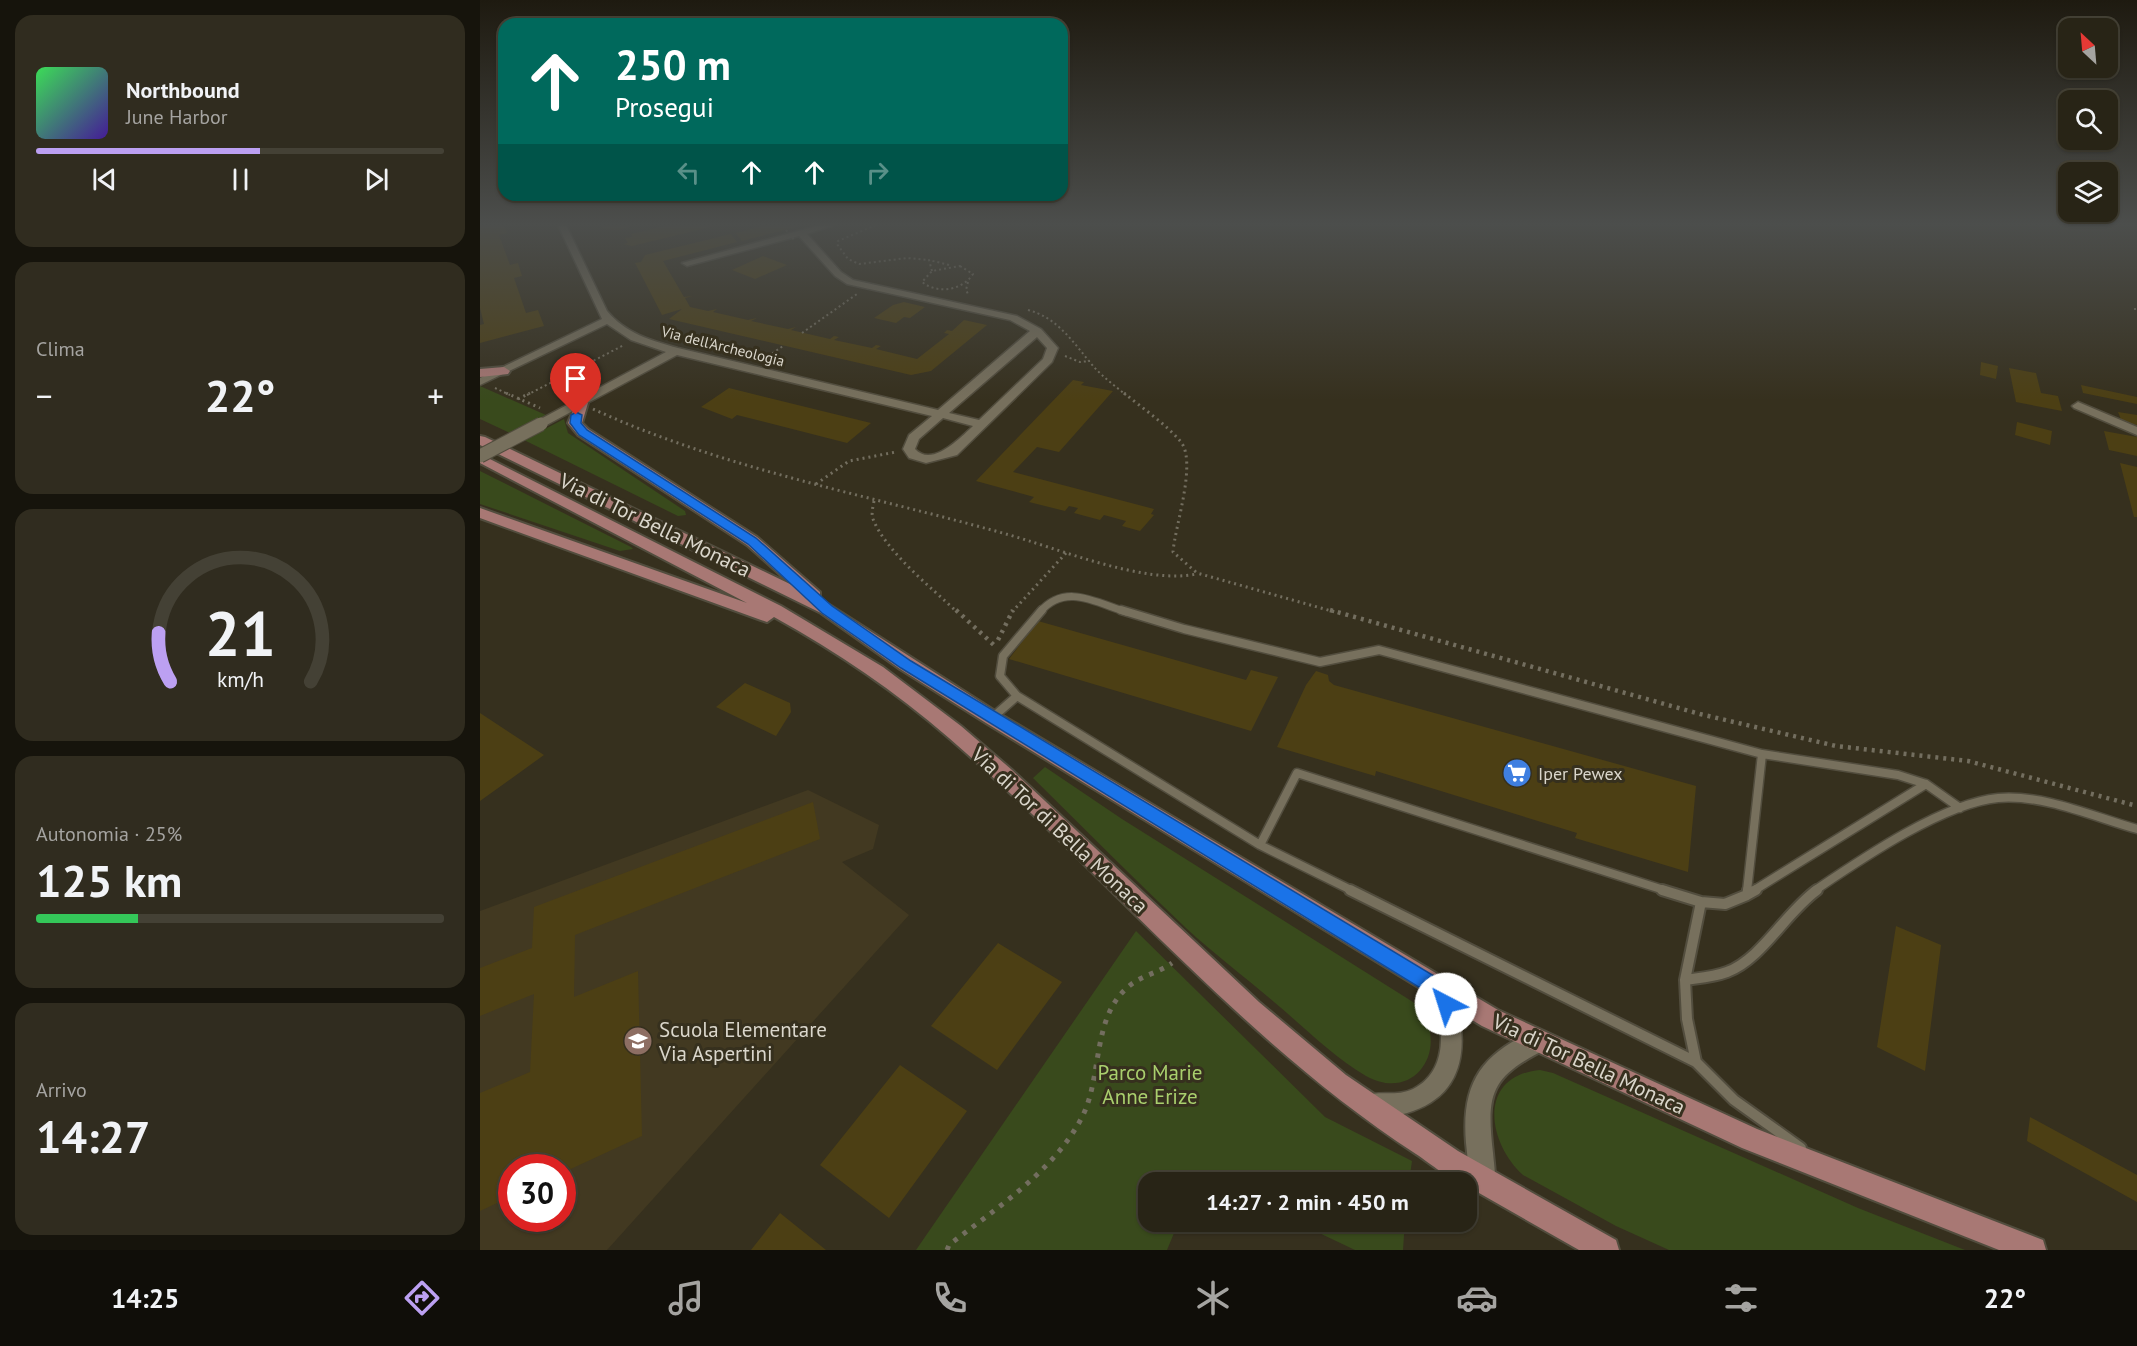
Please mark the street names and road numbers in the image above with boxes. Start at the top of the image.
street label: Via dell'Archeologia [659,321,787,370]
street label: Via di Tor Bella Monaca [554,467,755,583]
street label: Via di Tor di Bella Monaca [965,740,1154,919]
street label: Via di Tor Bella Monaca [1488,1007,1690,1120]

